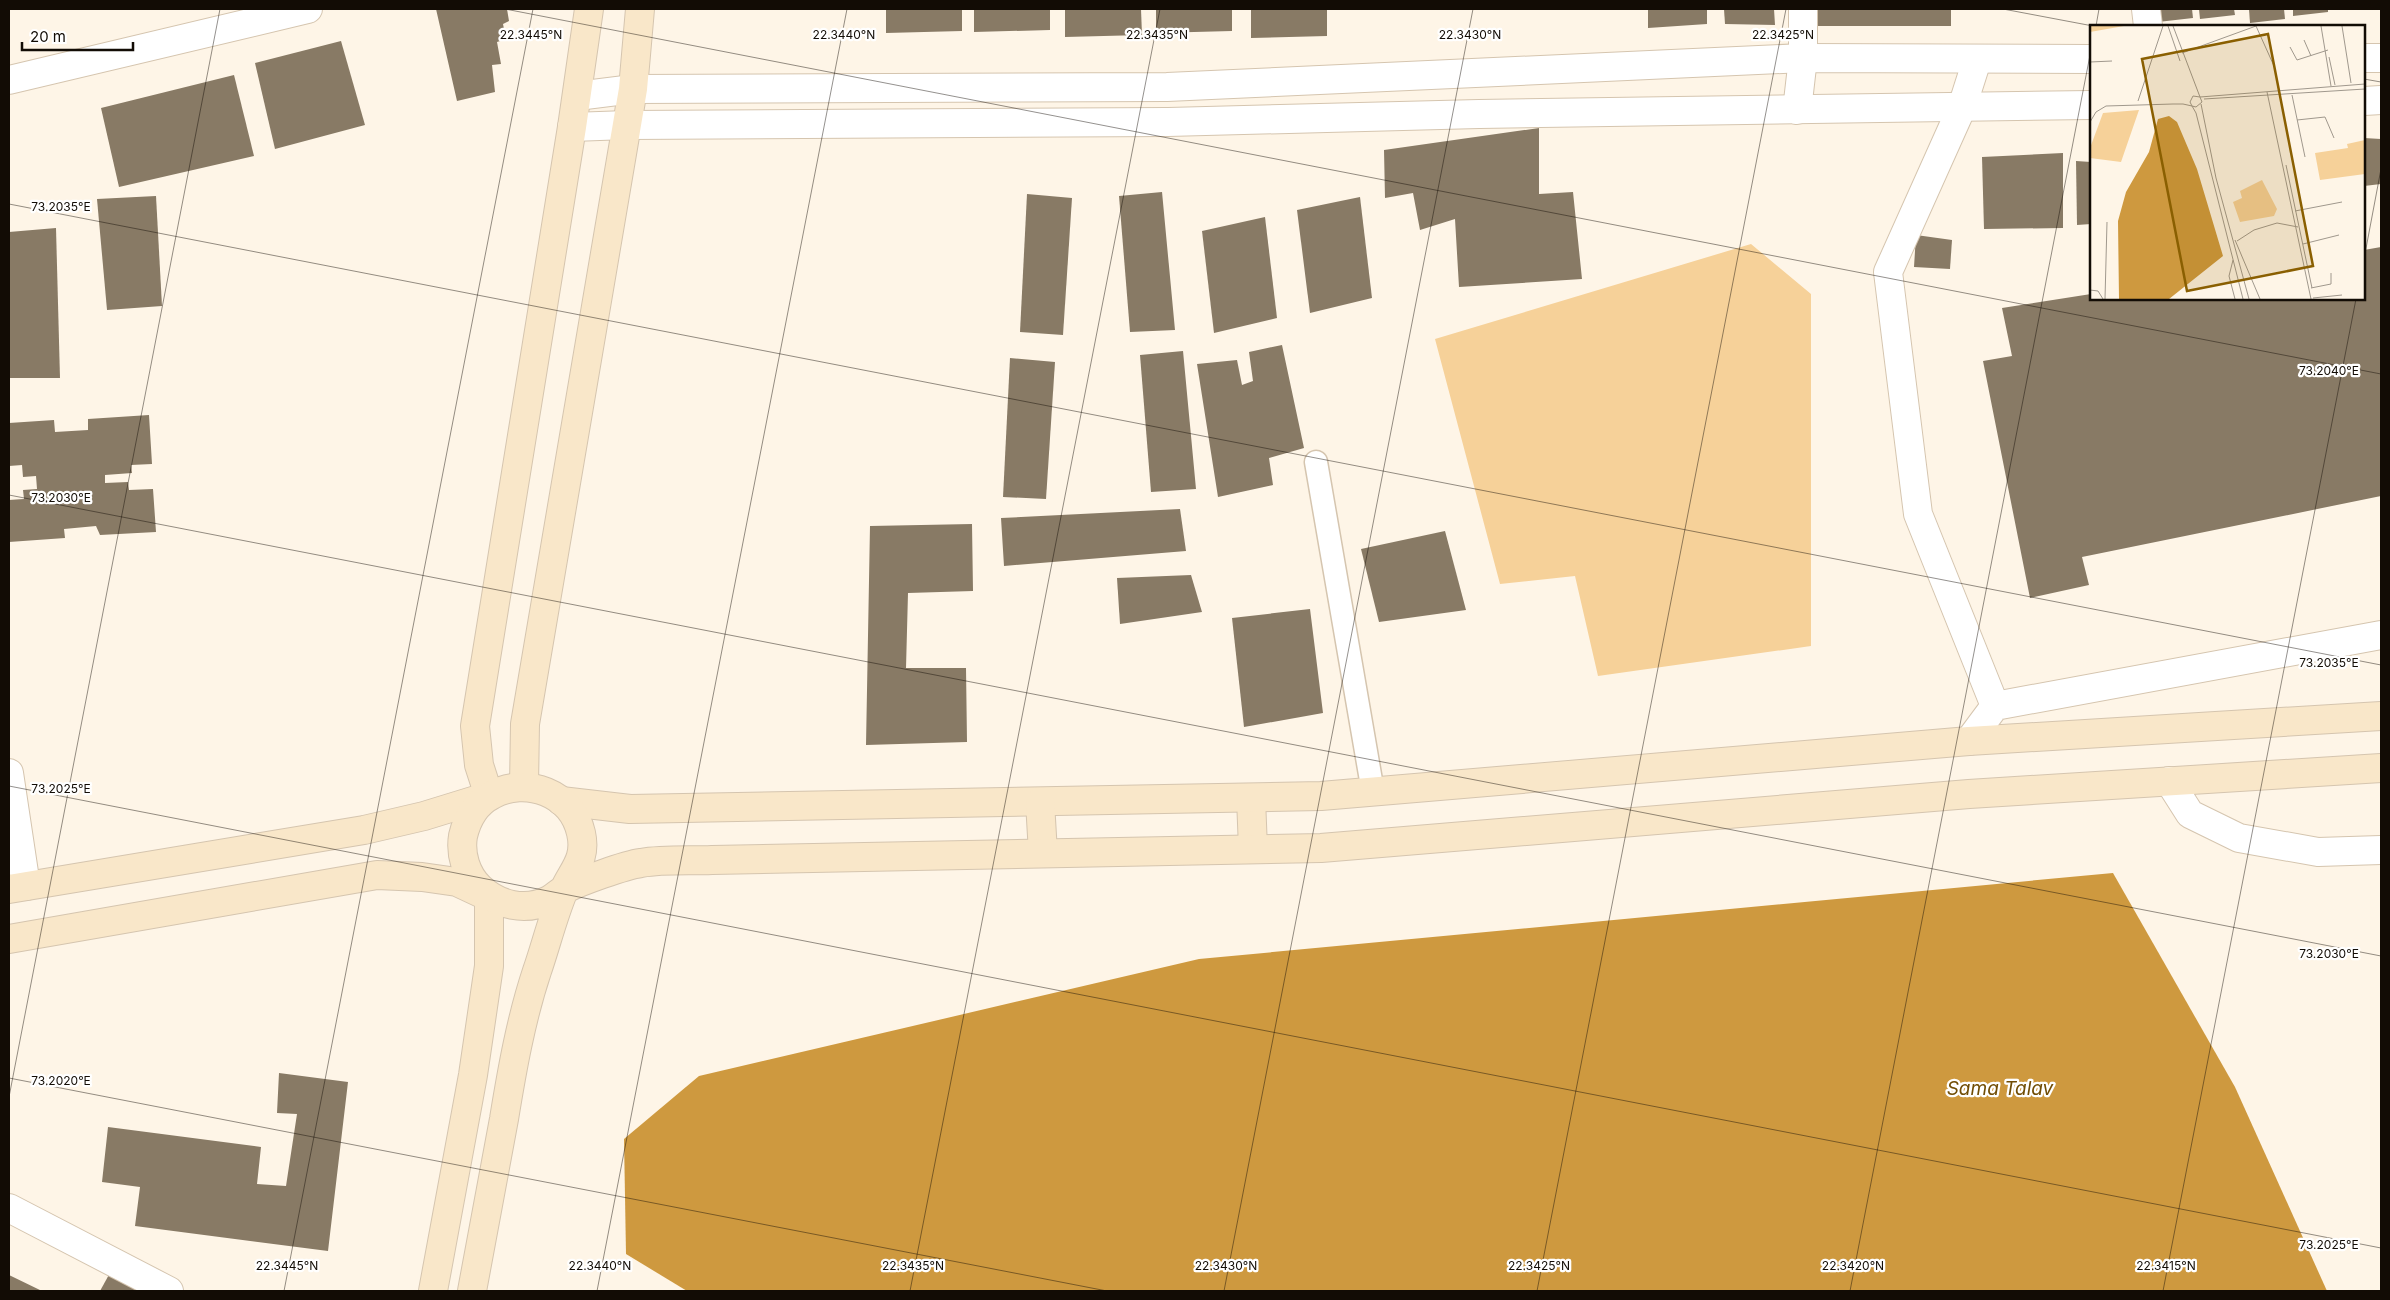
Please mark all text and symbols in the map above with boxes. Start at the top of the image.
scale bar [22,20,134,52]
inset map [2090,25,2365,300]
text: 20 m [30,27,66,46]
text: 22.3445°N [500,27,562,42]
text: 22.3440°N [813,27,875,42]
text: 22.3435°N [1126,27,1188,42]
text: 22.3430°N [1439,27,1501,42]
text: 22.3425°N [1752,27,1814,42]
text: 73.2035°E [31,199,91,214]
text: 73.2040°E [2299,363,2359,378]
text: 73.2030°E [31,490,91,505]
text: 73.2035°E [2299,655,2359,670]
text: 73.2025°E [31,781,91,796]
text: 73.2030°E [2299,946,2359,961]
text: 73.2020°E [31,1073,91,1088]
water label: Sama Talav [1947,1077,2055,1100]
text: 73.2025°E [2299,1237,2359,1252]
text: 22.3445°N [256,1258,318,1273]
text: 22.3440°N [569,1258,631,1273]
text: 22.3435°N [882,1258,944,1273]
text: 22.3430°N [1195,1258,1257,1273]
text: 22.3425°N [1508,1258,1570,1273]
text: 22.3420°N [1822,1258,1884,1273]
text: 22.3415°N [2136,1258,2196,1273]

